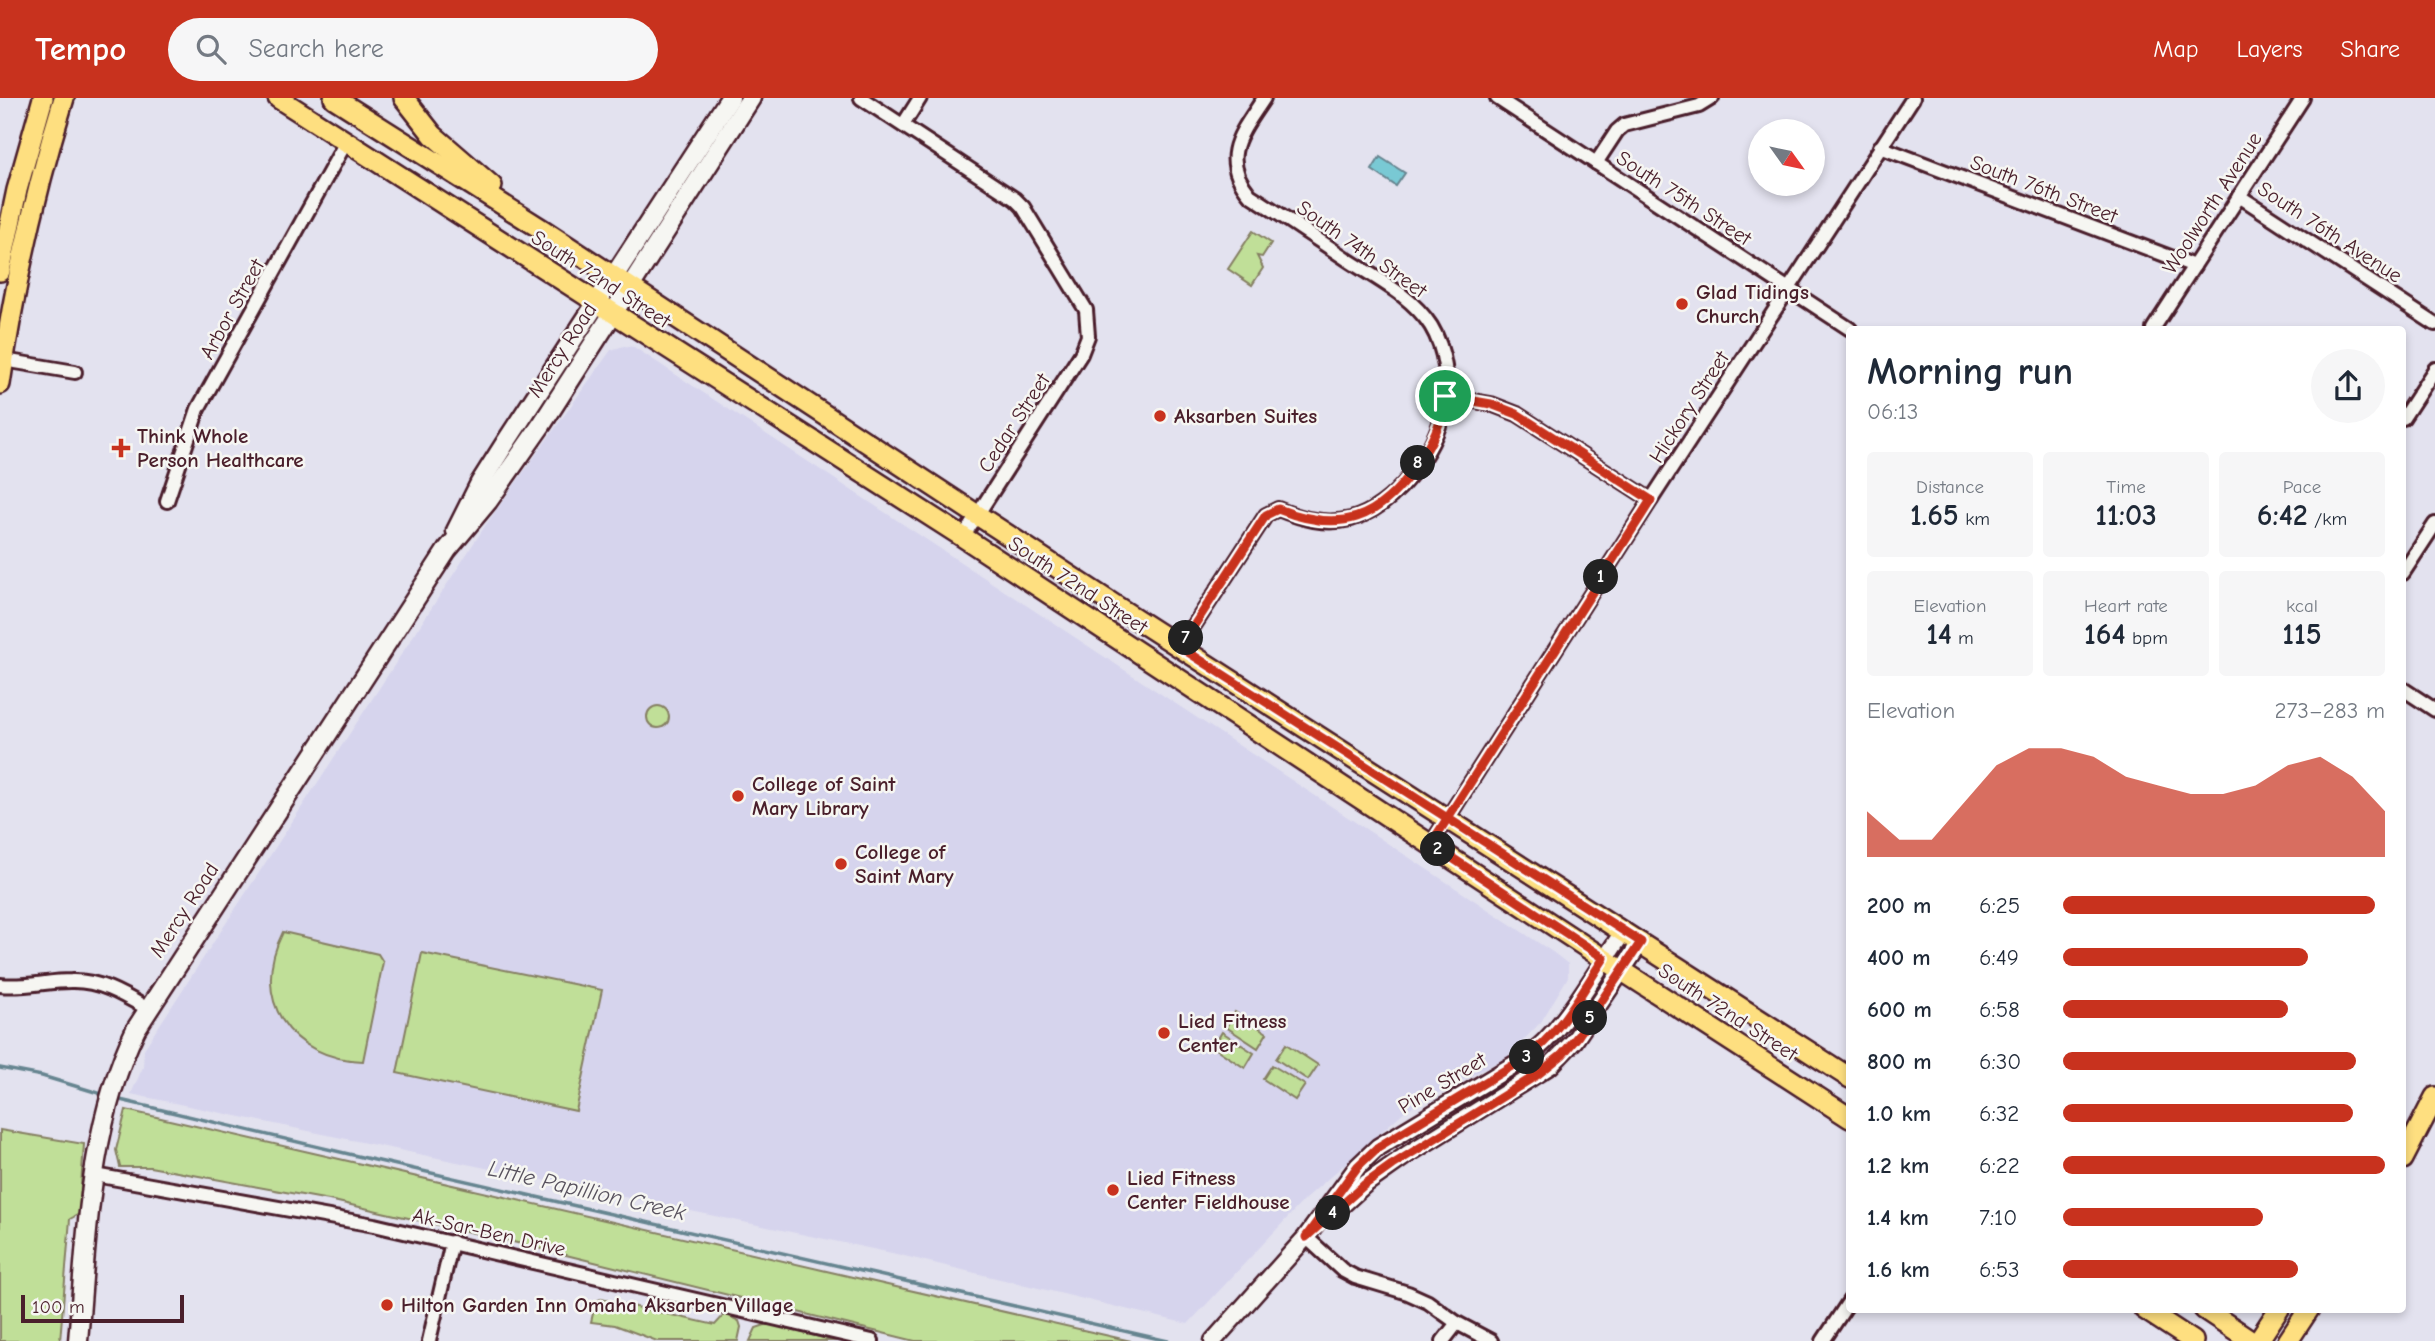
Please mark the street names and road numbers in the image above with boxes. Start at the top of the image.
street label: Woolworth Avenue [2157,128,2267,278]
street label: South 75th Street [1612,145,1757,251]
street label: South 76th Street [1967,150,2122,228]
street label: South 76th Avenue [2253,176,2407,288]
street label: South 74th Street [1292,195,1432,303]
street label: South 72nd Street [527,225,676,333]
street label: Arbor Street [195,254,270,363]
street label: Mercy Road [523,298,601,402]
street label: Hickory Street [1644,346,1735,467]
street label: Cedar Street [973,368,1055,477]
street label: South 72nd Street [1004,531,1153,639]
street label: Mercy Road [145,858,223,962]
street label: South 72nd Street [1654,958,1803,1066]
street label: Pine Street [1394,1047,1491,1119]
street label: Ak-Sar-Ben Drive [410,1203,568,1261]

